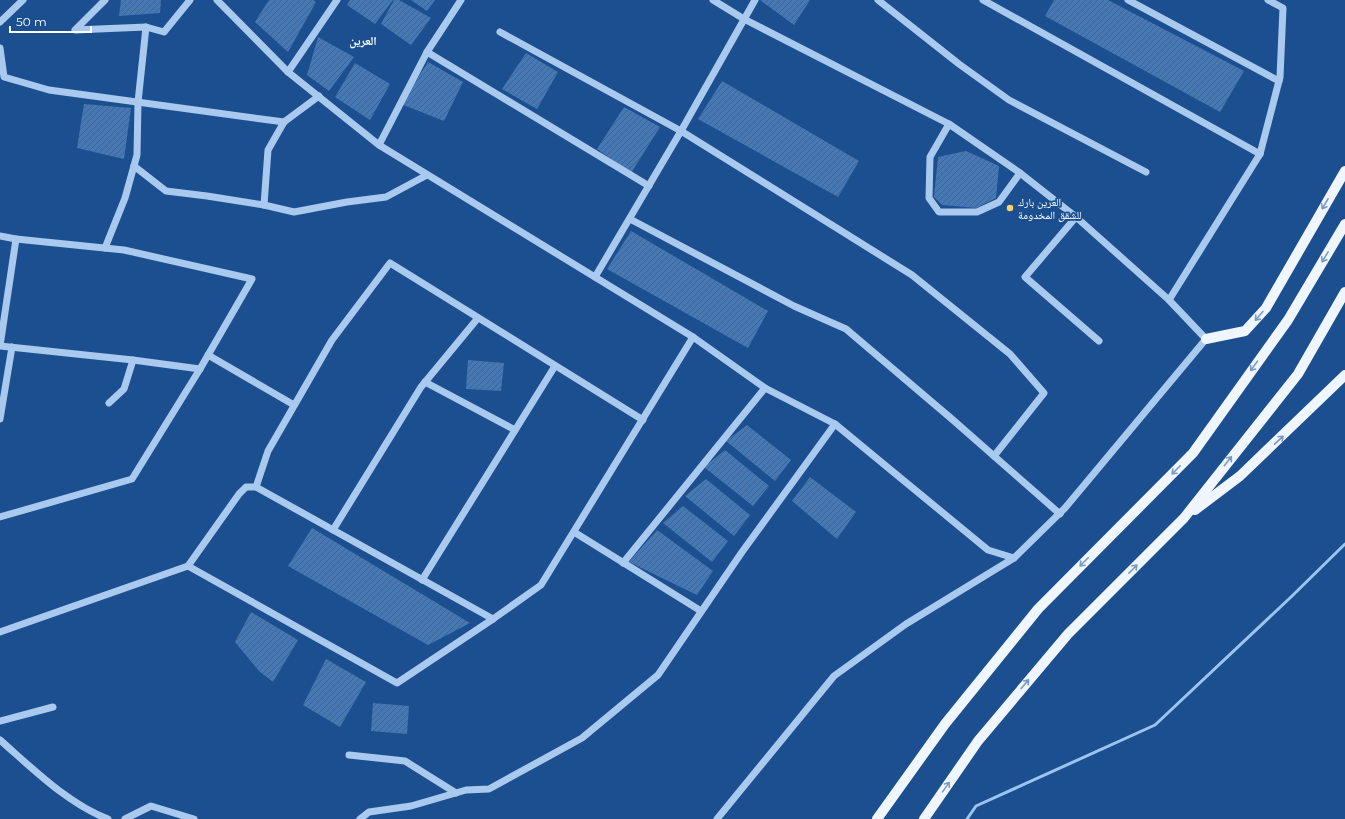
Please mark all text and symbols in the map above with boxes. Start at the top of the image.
scale bar [10,8,91,34]
text: 50 m [16,14,47,29]
district label: العرين [349,33,377,49]
place label: العرين بارك للشقق المخدومة [1018,195,1082,222]
one-way arrow [1321,198,1329,210]
marker: العرين بارك للشقق المخدومة [1005,203,1015,213]
one-way arrow [1321,251,1329,262]
one-way arrow [1254,310,1263,321]
one-way arrow [1250,361,1258,372]
one-way arrow [1274,435,1284,445]
one-way arrow [1224,456,1233,467]
one-way arrow [1171,465,1181,475]
one-way arrow [1079,557,1089,567]
one-way arrow [1128,564,1138,574]
one-way arrow [1021,679,1030,690]
one-way arrow [942,782,950,793]

